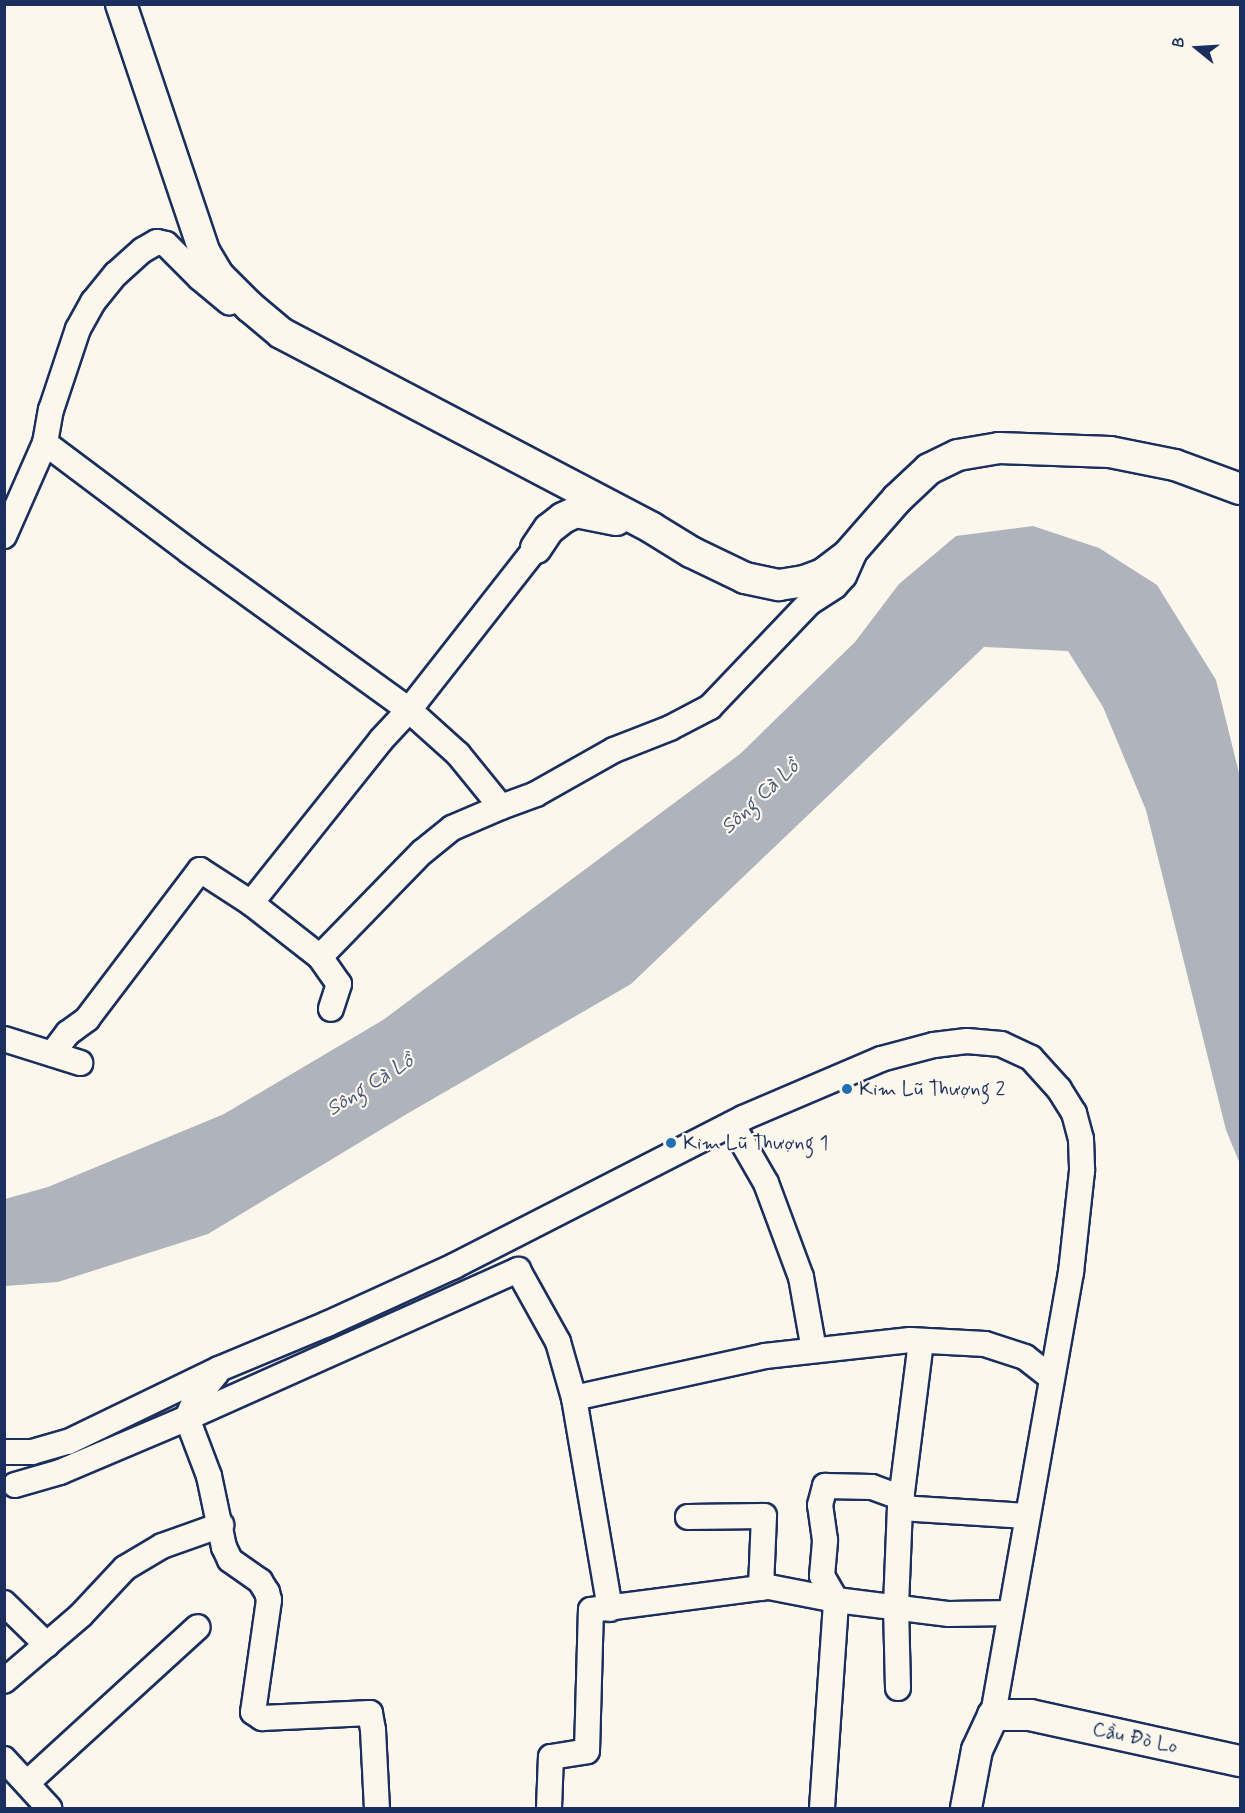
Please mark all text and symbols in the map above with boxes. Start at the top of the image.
north arrow [1167,18,1227,78]
text: B [1168,34,1191,50]
water label: Sông Cà Lồ [715,754,805,840]
water label: Sông Cà Lồ [321,1048,419,1122]
place label: Kim Lũ Thượng 2 [859,1077,1006,1101]
marker: Kim Lũ Thượng 2 [840,1082,854,1096]
place label: Kim Lũ Thượng 1 [683,1131,829,1155]
marker: Kim Lũ Thượng 1 [664,1136,678,1150]
street label: Cầu Đò Lo [1090,1717,1180,1759]

